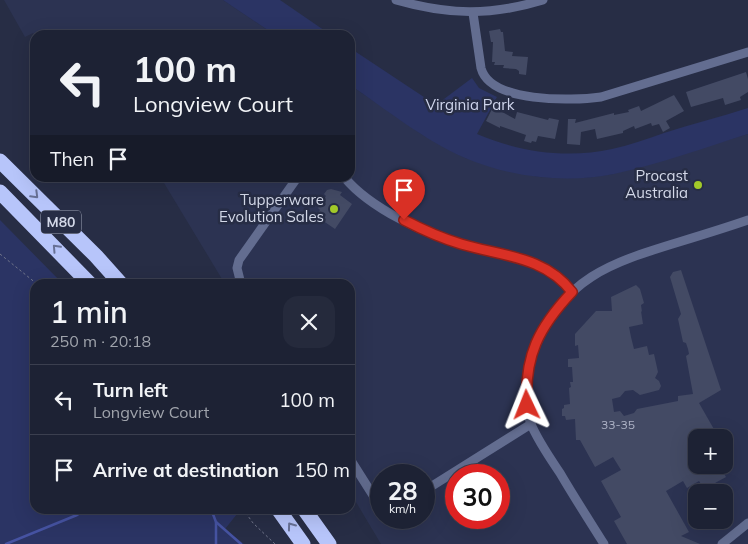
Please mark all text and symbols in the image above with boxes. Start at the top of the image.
text: 100 m [133,47,237,91]
icon: left [50,50,115,115]
text: Longview Court [133,90,293,118]
park label: Virginia Park [426,95,515,114]
icon: arrive [104,145,132,173]
text: Then [50,147,94,171]
place label: Procast Australia [625,166,688,202]
pin [383,169,425,220]
icon: arrive [390,176,418,204]
marker: Procast Australia [692,179,704,191]
one-way arrow [29,190,38,199]
place label: Tupperware Evolution Sales [219,190,324,226]
marker: Tupperware Evolution Sales [328,203,340,215]
road number: M80 [41,210,81,233]
one-way arrow [53,245,62,254]
text: 1 min [50,293,128,331]
button: close [283,296,335,348]
text: 250 m · 20:18 [50,331,151,351]
text: Turn left [93,378,168,402]
position arrow [500,378,552,430]
icon: left [50,386,78,414]
text: 100 m [279,388,335,412]
text: Longview Court [93,402,209,422]
house number: 33-35 [601,417,635,432]
map controls [688,429,733,529]
button: + [688,429,733,474]
icon: arrive [50,456,78,484]
text: Arrive at destination [93,458,279,482]
text: 150 m [294,458,350,482]
speed limit sign: 30 [445,464,510,529]
text: 28 [387,475,418,506]
button: − [688,484,733,529]
text: km/h [389,501,416,516]
one-way arrow [288,523,296,532]

